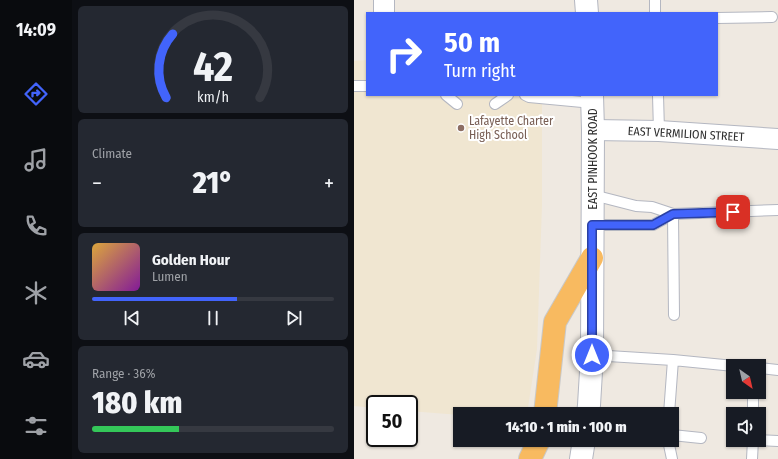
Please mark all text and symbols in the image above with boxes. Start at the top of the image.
text: 14:09 [16,19,56,41]
text: 50 m [444,26,500,59]
icon: right [378,28,430,80]
text: 42 [193,41,233,91]
text: Turn right [444,60,516,82]
icon: directions [22,80,50,108]
text: km/h [197,88,229,105]
street label: EAST PINHOOK ROAD [586,108,600,210]
place label: Lafayette Charter High School [469,114,554,142]
marker: Lafayette Charter High School [456,123,466,133]
street label: EAST VERMILION STREET [627,124,745,144]
icon: music [22,146,50,174]
text: Climate [92,146,132,161]
text: 21° [193,165,233,201]
text: − [92,170,102,197]
text: + [324,170,334,197]
pin [716,195,750,229]
icon: arrive [722,201,744,223]
icon: phone [22,212,50,240]
text: Golden Hour [152,251,230,269]
text: Lumen [152,269,188,284]
icon: climate [22,279,50,307]
icon: previous [121,307,143,329]
icon: pause [202,307,224,329]
icon: next [283,307,305,329]
position arrow [571,334,613,376]
icon: car [22,345,50,373]
north arrow [726,359,766,399]
map controls [726,359,766,447]
text: Range · 36% [92,366,155,381]
text: 180 km [92,385,182,421]
speed limit sign: 50 [366,395,418,447]
button: sound [726,407,766,447]
icon: filters [22,412,50,440]
text: 14:10 · 1 min · 100 m [505,418,627,436]

